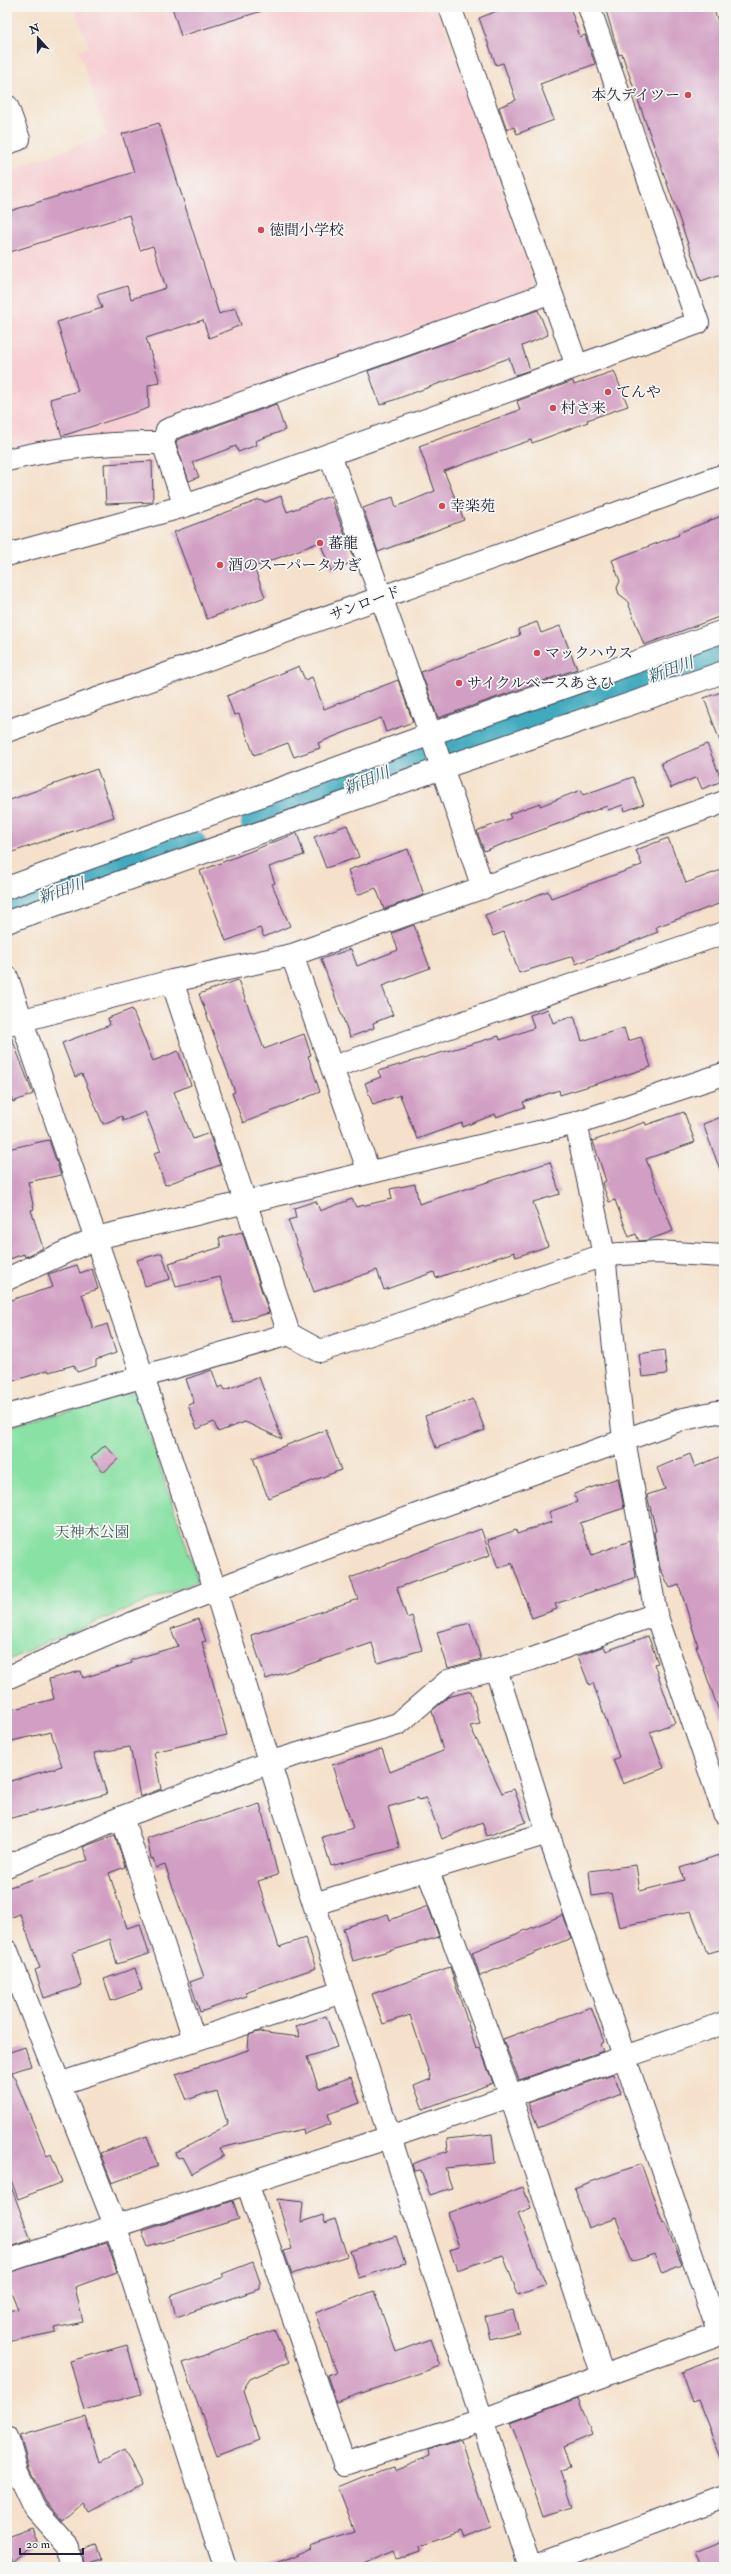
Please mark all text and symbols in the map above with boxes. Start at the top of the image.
north arrow [18,18,58,58]
text: N [27,21,43,37]
place label: 本久デイツー [591,86,680,105]
marker: 本久デイツー [683,90,693,100]
place label: 徳間小学校 [269,221,344,240]
marker: 徳間小学校 [256,225,266,235]
place label: てんや [616,383,661,402]
marker: てんや [603,387,613,397]
place label: 村さ来 [561,399,606,418]
marker: 村さ来 [548,403,558,413]
place label: 幸楽苑 [450,497,495,516]
marker: 幸楽苑 [437,501,447,511]
place label: 蕃龍 [328,534,358,553]
marker: 蕃龍 [315,538,325,548]
place label: 酒のスーパータカぎ [228,556,362,575]
marker: 酒のスーパータカぎ [215,560,225,570]
street label: サンロード [327,582,403,625]
place label: マックハウス [545,644,633,663]
marker: マックハウス [532,648,542,658]
water label: 新田川 [644,652,698,688]
place label: サイクルベースあさひ [467,674,614,693]
marker: サイクルベースあさひ [454,678,464,688]
water label: 新田川 [340,762,394,799]
water label: 新田川 [35,873,89,908]
park label: 天神木公園 [54,1523,130,1542]
scale bar [20,2530,83,2556]
text: 20 m [26,2537,51,2552]

